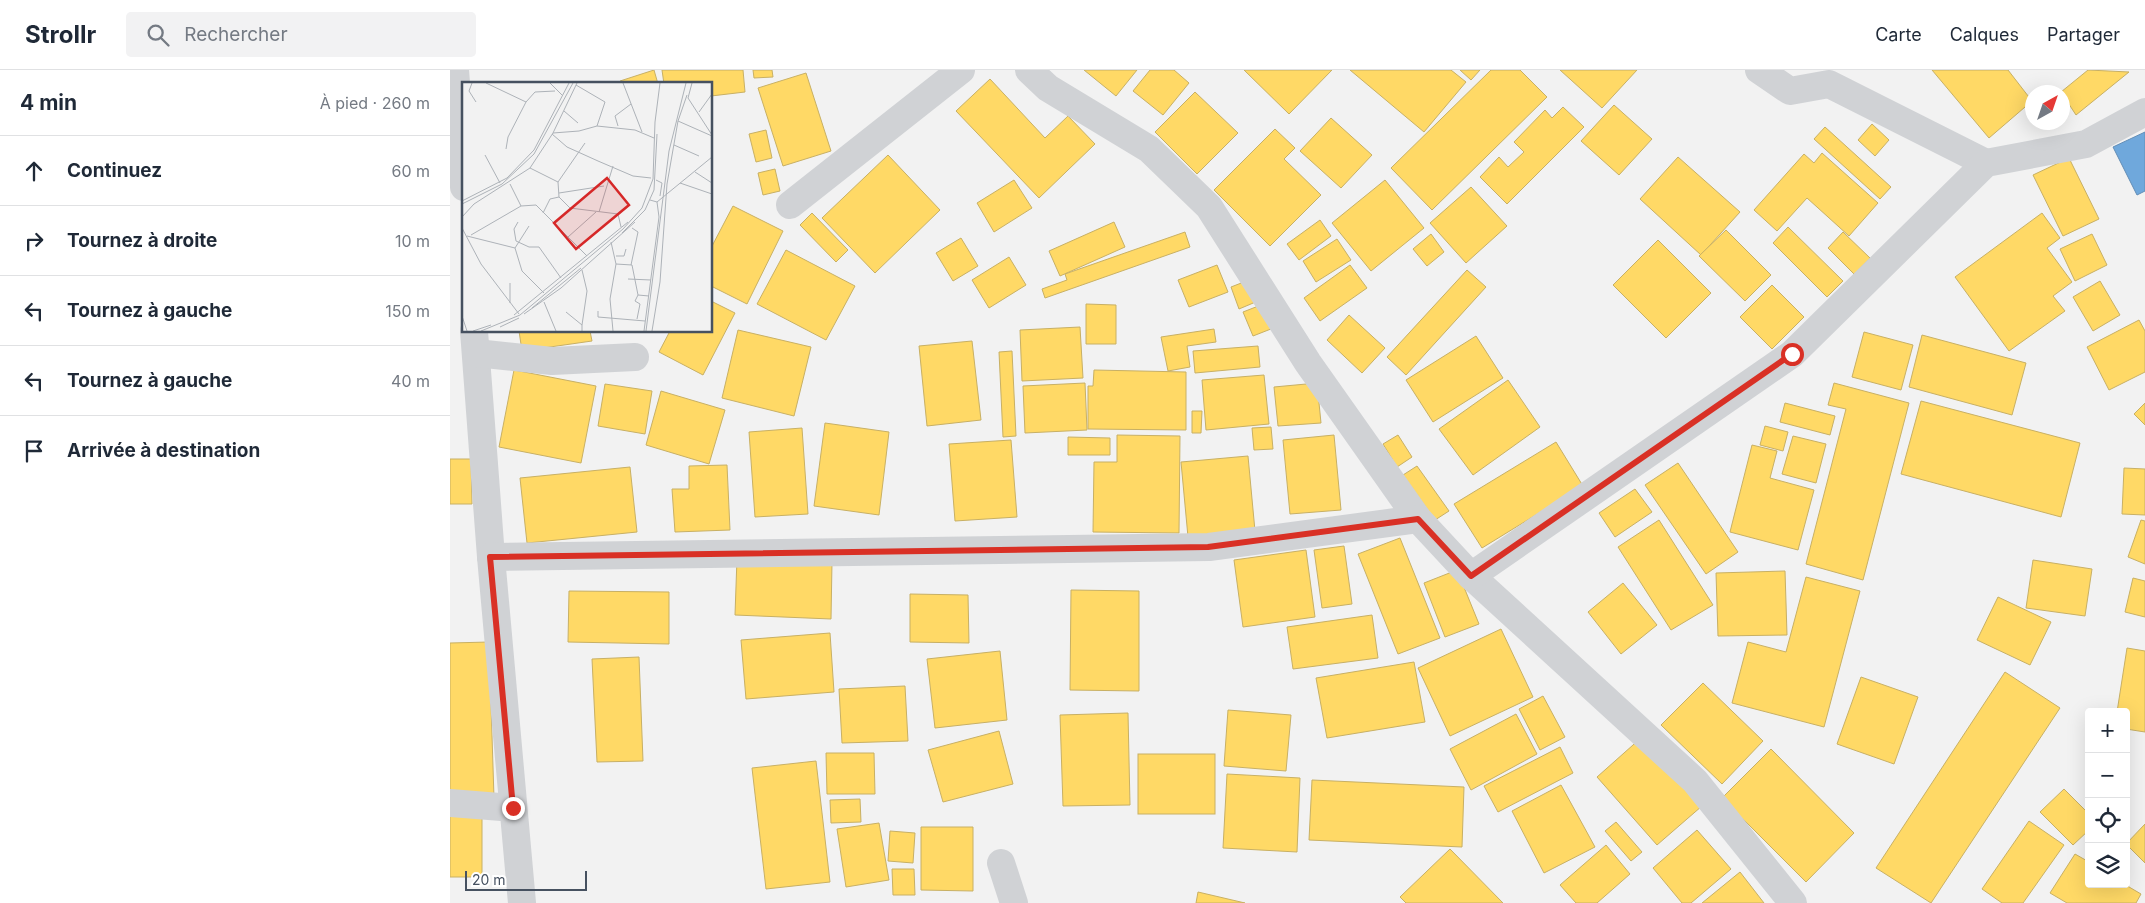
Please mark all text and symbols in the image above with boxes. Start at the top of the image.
search box [126,12,476,57]
text: Strollr [25,20,96,49]
icon: search [144,21,172,49]
text: Rechercher [184,23,288,46]
text: Carte [1875,24,1922,45]
text: Calques [1950,24,2019,45]
text: Partager [2047,24,2120,45]
inset map [462,82,712,332]
north arrow [2025,85,2070,130]
text: 4 min [20,90,77,115]
text: À pied · 260 m [320,93,430,113]
icon: ahead [20,157,48,185]
text: Continuez [67,159,162,182]
text: 60 m [391,161,430,181]
icon: right [20,227,48,255]
text: Tournez à droite [67,229,217,252]
text: 10 m [395,231,430,251]
icon: left [20,297,48,325]
text: Tournez à gauche [67,299,232,322]
text: 150 m [385,301,430,321]
route start [1781,343,1804,366]
icon: left [20,367,48,395]
text: Tournez à gauche [67,369,232,392]
text: 40 m [391,371,430,391]
icon: arrive [20,437,48,465]
text: Arrivée à destination [67,439,260,462]
map controls [2085,708,2130,888]
button: + [2085,708,2130,753]
button: − [2085,753,2130,798]
route end [502,797,525,820]
button: locate [2085,798,2130,843]
button: layers [2085,843,2130,888]
scale bar [465,868,588,891]
text: 20 m [472,871,506,888]

